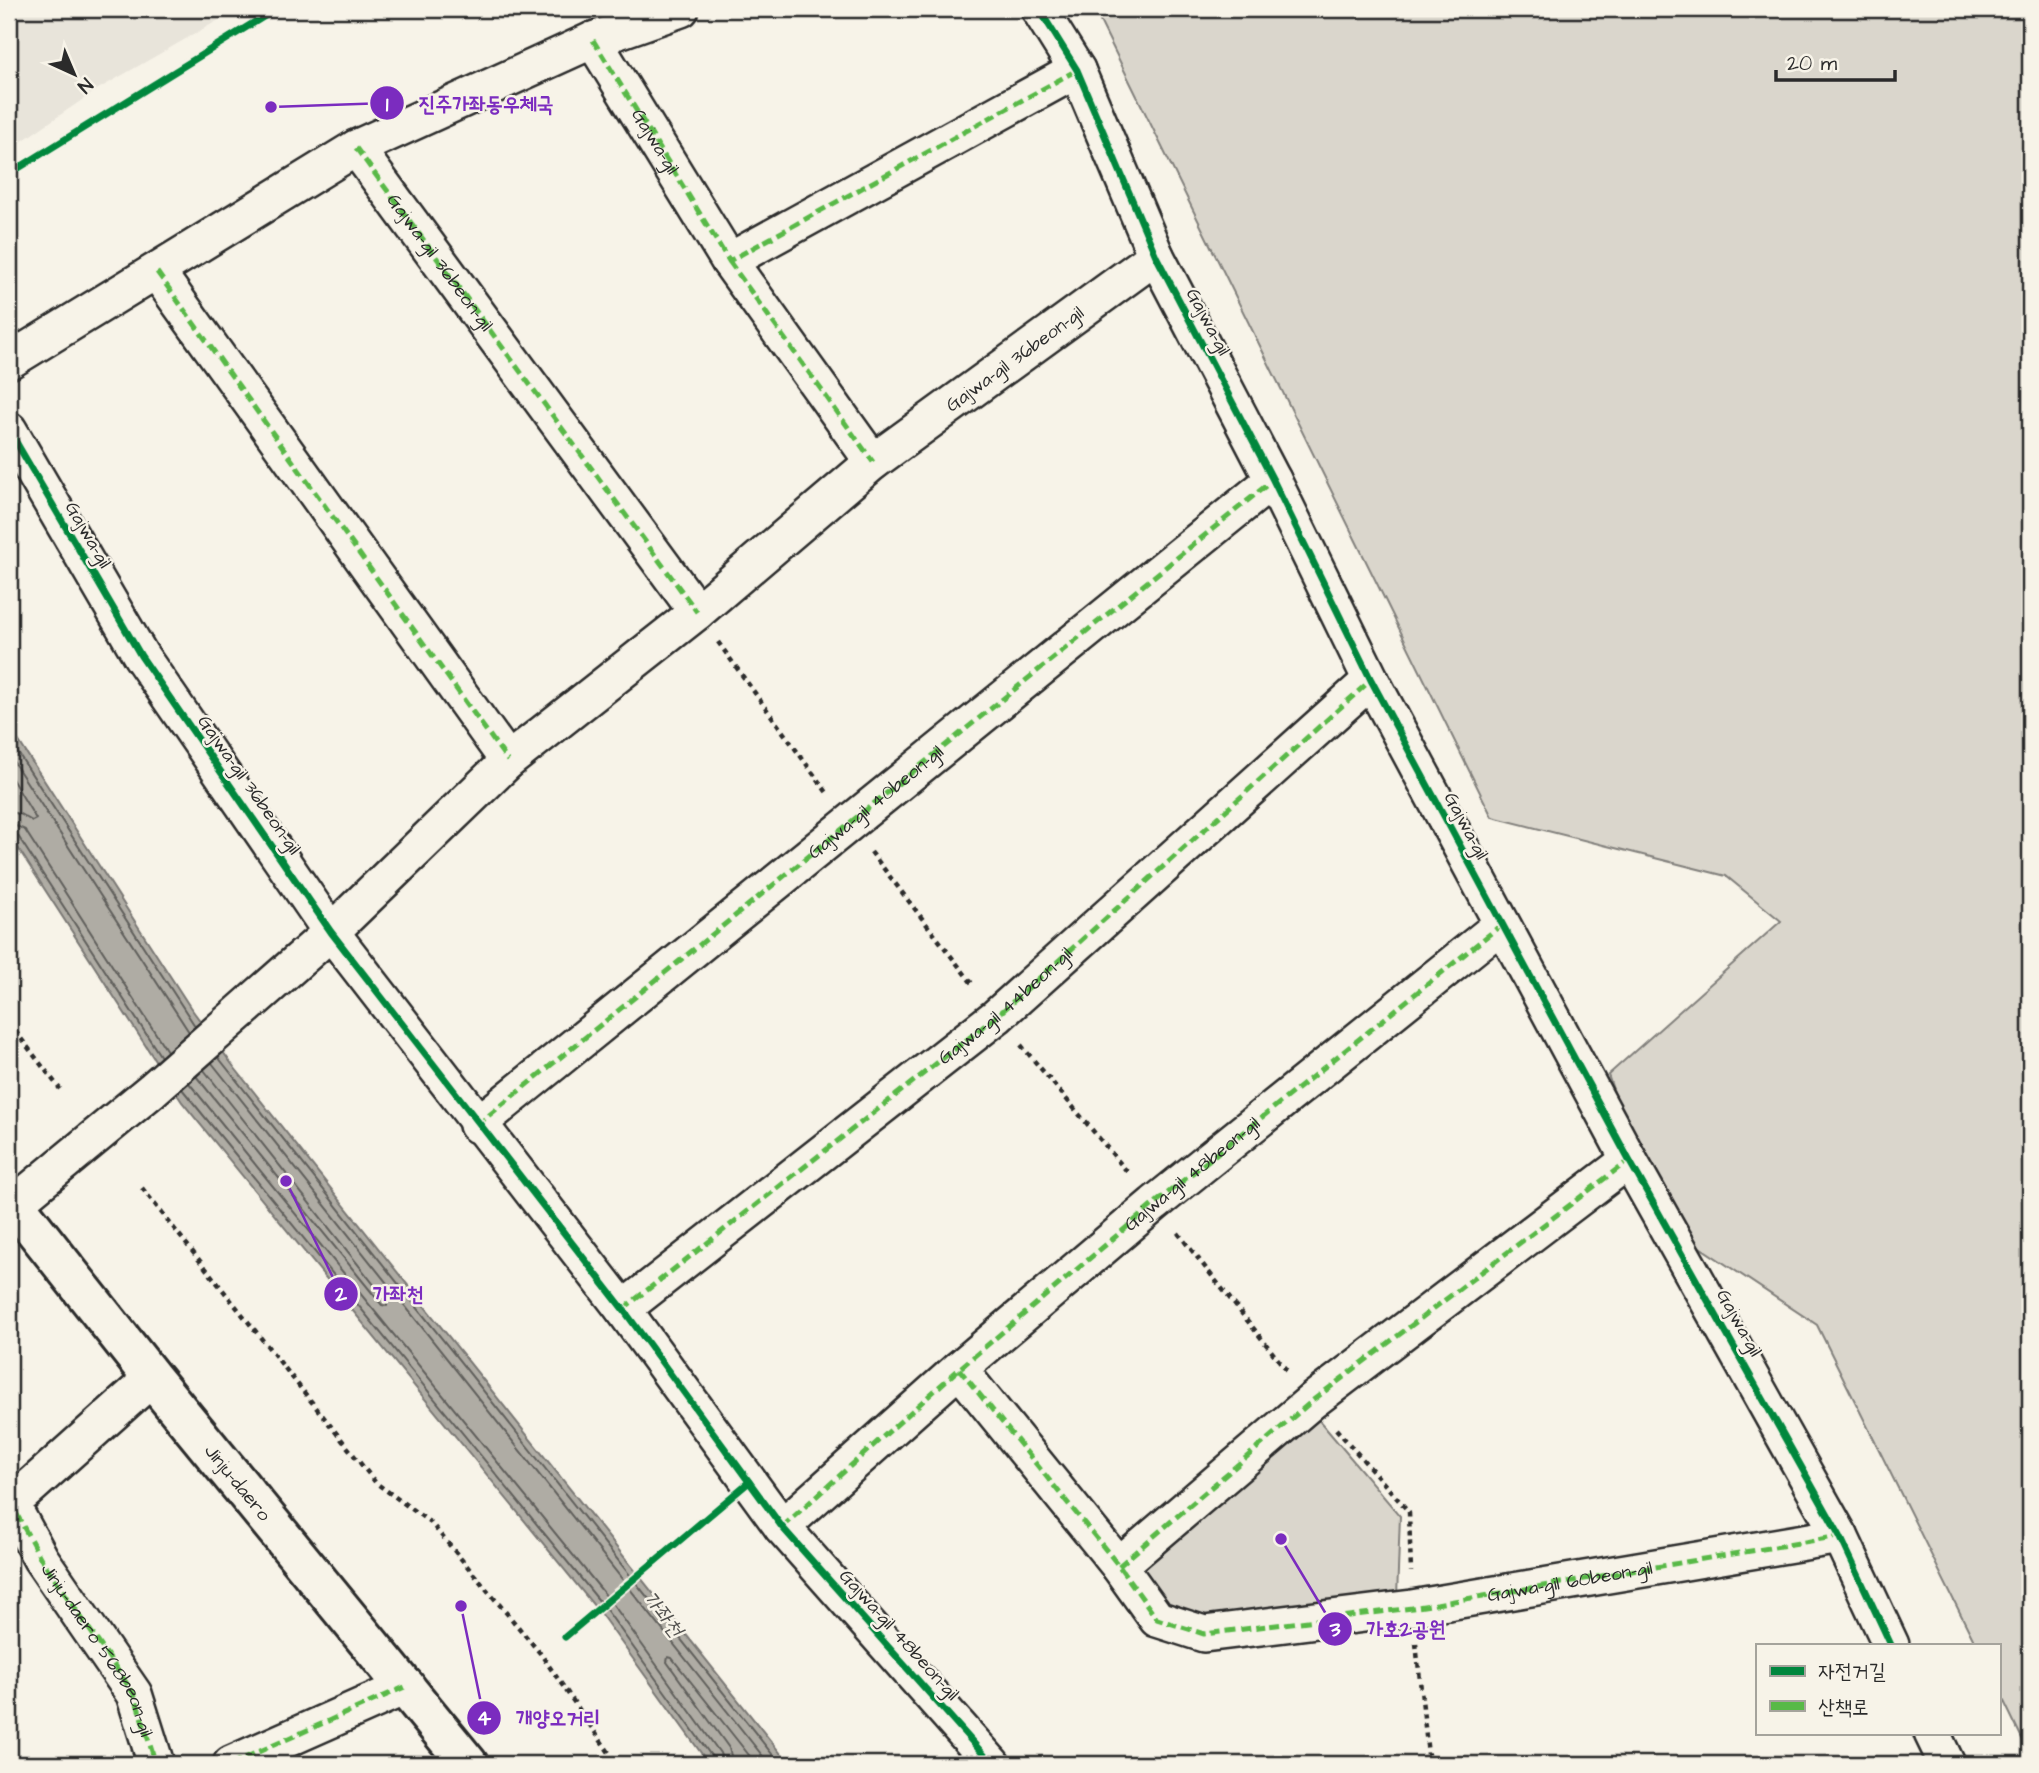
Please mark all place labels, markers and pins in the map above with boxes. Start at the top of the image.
callout: 진주가좌동우체국 [370,82,568,124]
callout: 가좌천 [323,1273,437,1315]
callout: 가호2공원 [1317,1608,1460,1650]
callout: 개양오거리 [466,1697,614,1739]

